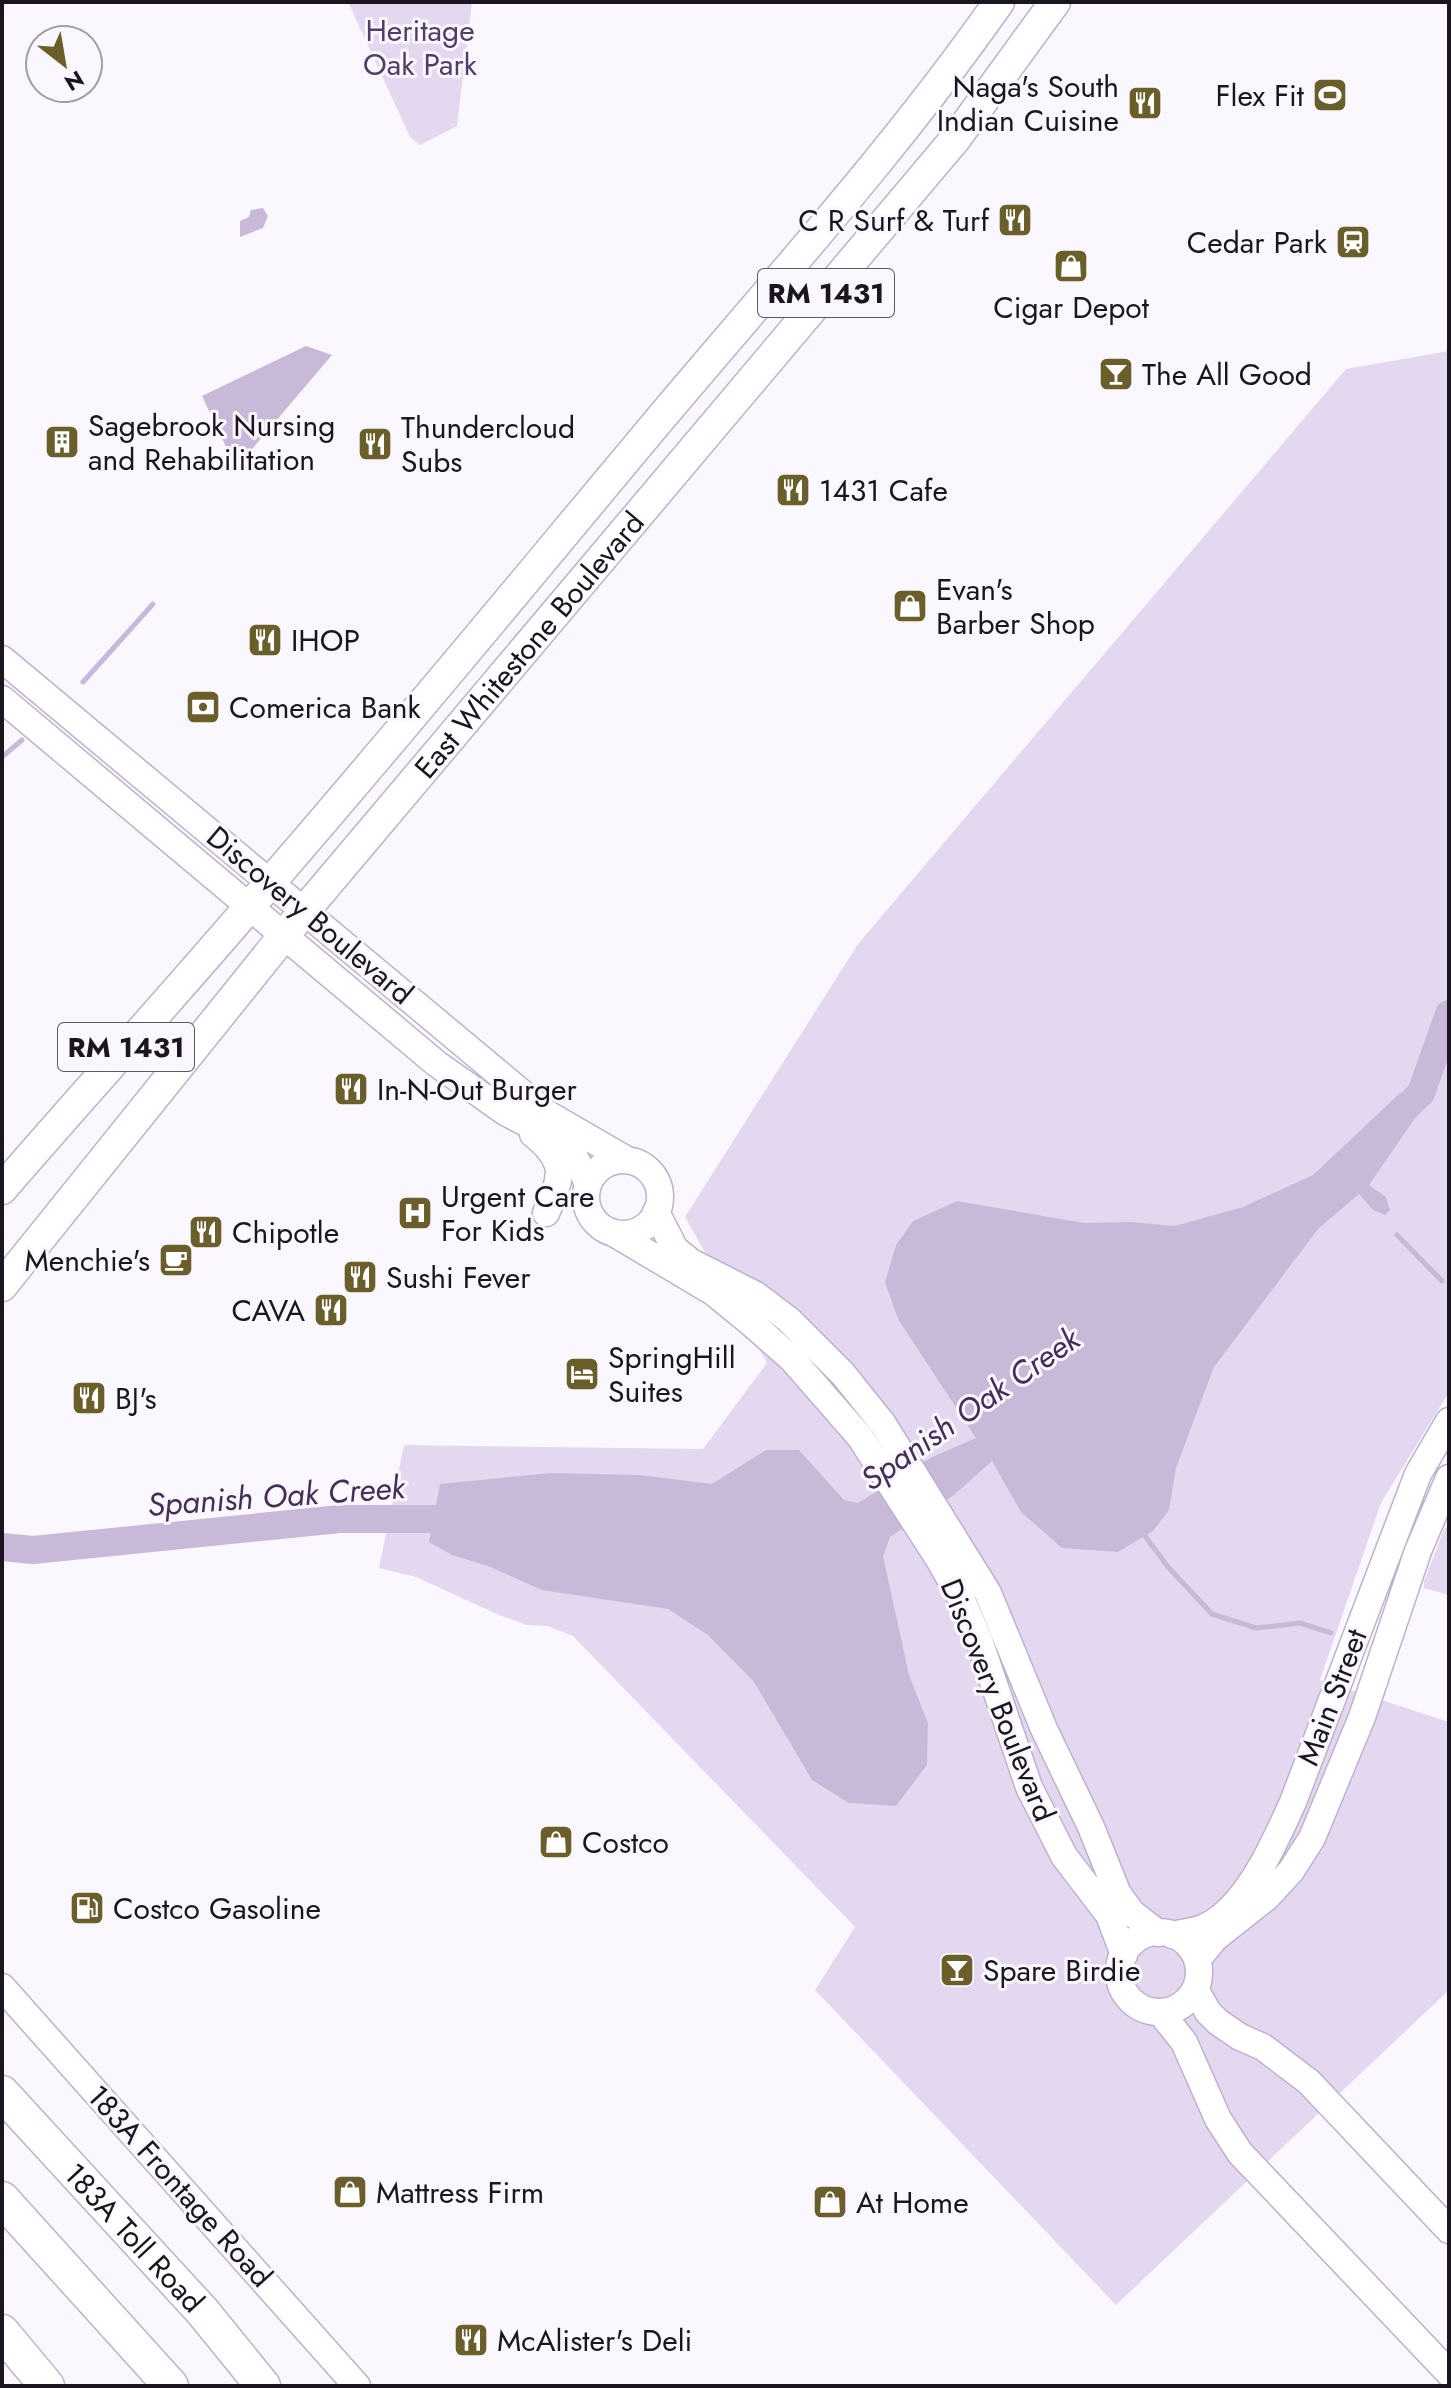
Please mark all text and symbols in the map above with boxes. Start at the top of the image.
park label: Heritage Oak Park [363,9,478,86]
north arrow [24,24,104,104]
text: N [59,63,90,99]
place label: Naga's South Indian Cuisine [937,65,1119,142]
place label: Flex Fit [1216,74,1305,117]
sports icon: Flex Fit [1311,76,1349,114]
restaurant icon: Naga's South Indian Cuisine [1126,84,1164,122]
place label: C R Surf & Turf [798,199,990,242]
restaurant icon: C R Surf & Turf [996,201,1034,239]
place label: Cedar Park [1187,221,1328,264]
station icon: Cedar Park [1334,223,1372,261]
shop icon: Cigar Depot [1052,247,1090,285]
road number: RM 1431 [758,269,894,317]
place label: Cigar Depot [993,286,1150,329]
place label: The All Good [1142,353,1312,396]
bar icon: The All Good [1097,355,1135,393]
place label: Sagebrook Nursing and Rehabilitation [88,404,335,481]
place label: Thundercloud Subs [401,406,575,483]
building icon: Sagebrook Nursing and Rehabilitation [43,423,81,461]
restaurant icon: Thundercloud Subs [356,425,394,463]
place label: 1431 Cafe [819,469,948,512]
restaurant icon: 1431 Cafe [774,471,812,509]
street label: East Whitestone Boulevard [404,502,654,787]
place label: Evan's Barber Shop [936,568,1095,645]
shop icon: Evan's Barber Shop [891,587,929,625]
place label: IHOP [291,619,360,662]
restaurant icon: IHOP [246,621,284,659]
place label: Comerica Bank [229,686,422,729]
bank icon: Comerica Bank [184,688,222,726]
street label: Discovery Boulevard [197,816,423,1014]
road number: RM 1431 [58,1023,194,1071]
place label: In-N-Out Burger [377,1068,577,1111]
restaurant icon: In-N-Out Burger [332,1070,370,1108]
place label: Urgent Care For Kids [441,1175,594,1252]
hospital icon: Urgent Care For Kids [396,1194,434,1232]
place label: Chipotle [232,1211,339,1254]
restaurant icon: Chipotle [187,1213,225,1251]
place label: Menchie's [24,1239,150,1282]
cafe icon: Menchie's [157,1241,195,1279]
place label: Sushi Fever [386,1256,531,1299]
restaurant icon: Sushi Fever [341,1258,379,1296]
place label: CAVA [232,1289,305,1332]
restaurant icon: CAVA [312,1291,350,1329]
water label: Spanish Oak Creek [851,1315,1090,1502]
place label: SpringHill Suites [608,1336,736,1413]
hotel icon: SpringHill Suites [563,1355,601,1393]
place label: BJ's [115,1377,157,1420]
restaurant icon: BJ's [70,1379,108,1417]
water label: Spanish Oak Creek [146,1464,408,1528]
street label: Discovery Boulevard [930,1572,1066,1828]
street label: Main Street [1286,1622,1378,1771]
place label: Costco [582,1821,669,1864]
shop icon: Costco [537,1823,575,1861]
place label: Costco Gasoline [113,1887,321,1930]
fuel station icon: Costco Gasoline [68,1889,106,1927]
place label: Spare Birdie [983,1949,1140,1992]
bar icon: Spare Birdie [938,1951,976,1989]
street label: 183A Frontage Road [77,2075,283,2297]
street label: 183A Toll Road [55,2153,214,2322]
place label: Mattress Firm [376,2171,544,2214]
shop icon: Mattress Firm [331,2173,369,2211]
place label: At Home [856,2181,969,2224]
shop icon: At Home [811,2183,849,2221]
place label: McAlister's Deli [497,2319,692,2362]
restaurant icon: McAlister's Deli [452,2321,490,2359]

